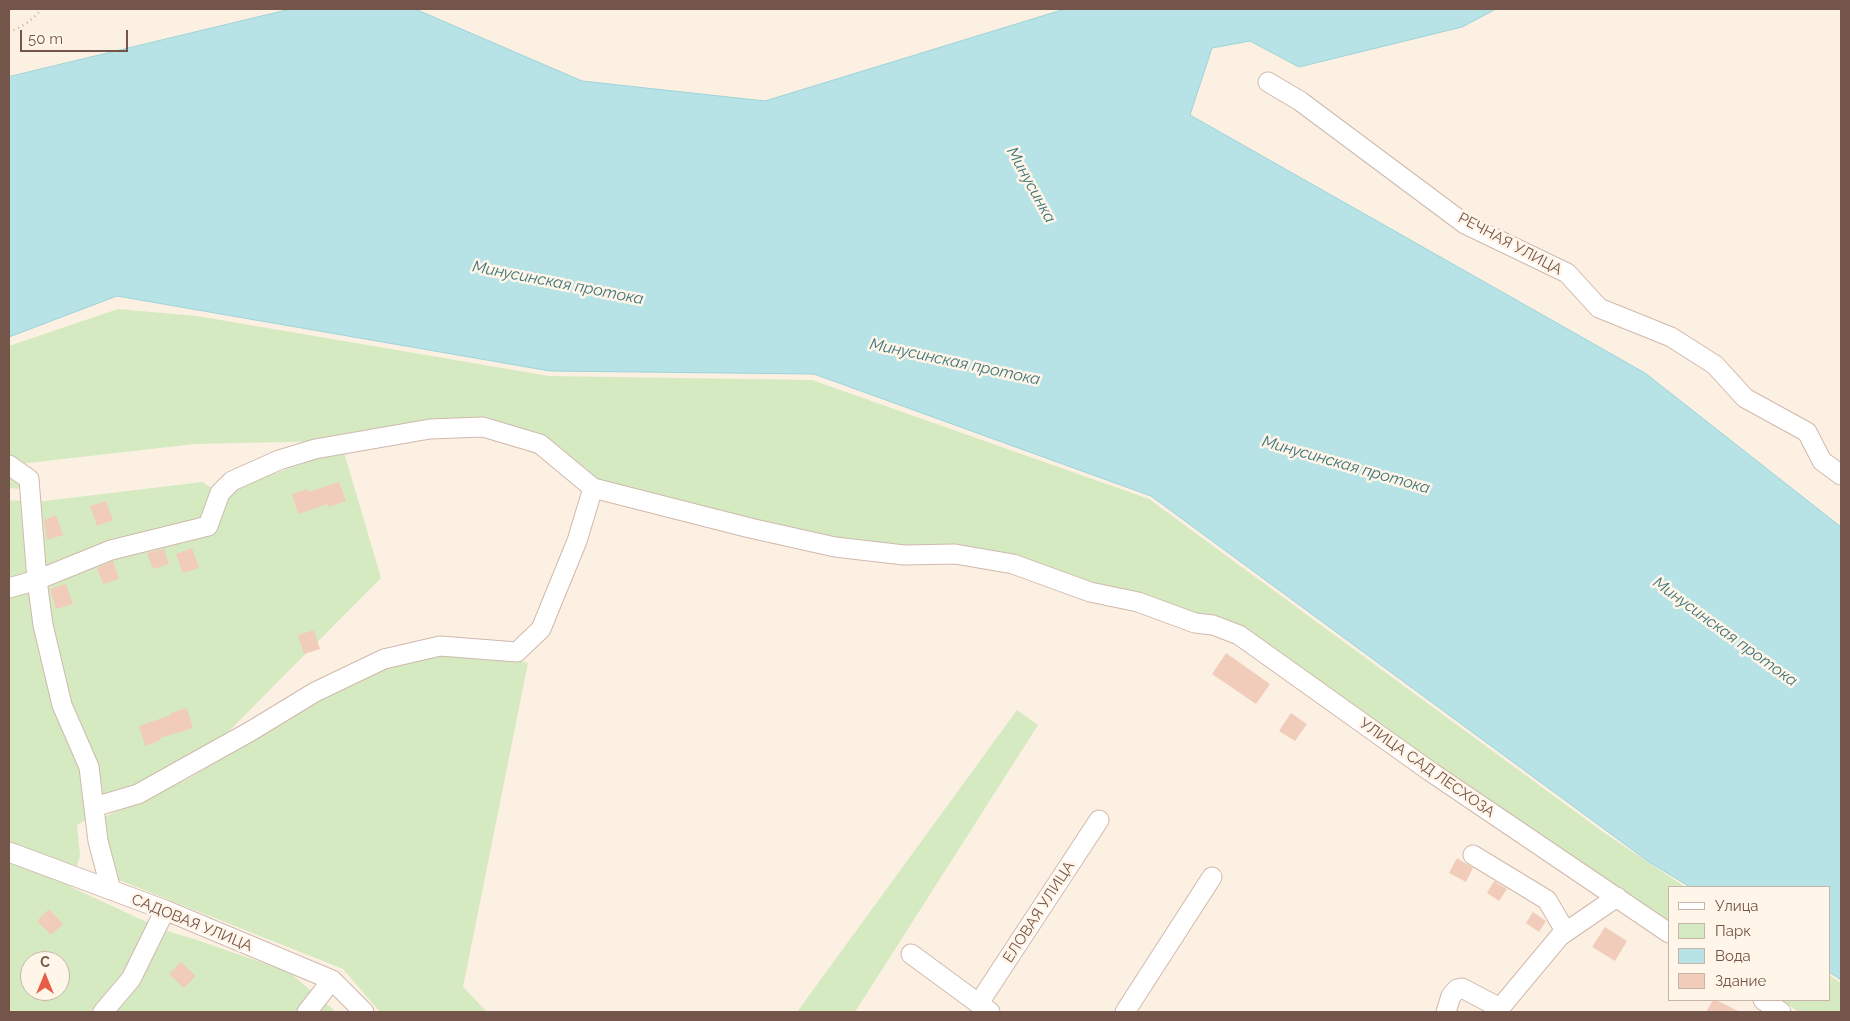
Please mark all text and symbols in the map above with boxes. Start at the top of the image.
scale bar [22,20,130,52]
text: 50 m [28,30,63,48]
water label: Минусинка [1002,144,1060,226]
street label: РЕЧНАЯ УЛИЦА [1455,209,1565,279]
water label: Минусинская протока [471,257,645,309]
water label: Минусинская протока [868,335,1042,389]
water label: Минусинская протока [1260,432,1432,498]
water label: Минусинская протока [1649,573,1801,691]
street label: УЛИЦА САД ЛЕСХОЗА [1356,715,1498,821]
street label: ЕЛОВАЯ УЛИЦА [1000,858,1078,966]
legend [1668,886,1830,1001]
street label: САДОВАЯ УЛИЦА [129,891,255,955]
text: Улица [1715,897,1759,915]
text: Парк [1715,922,1751,940]
text: Вода [1715,947,1751,965]
north arrow [20,951,70,1001]
text: С [40,954,50,970]
text: Здание [1715,972,1766,990]

